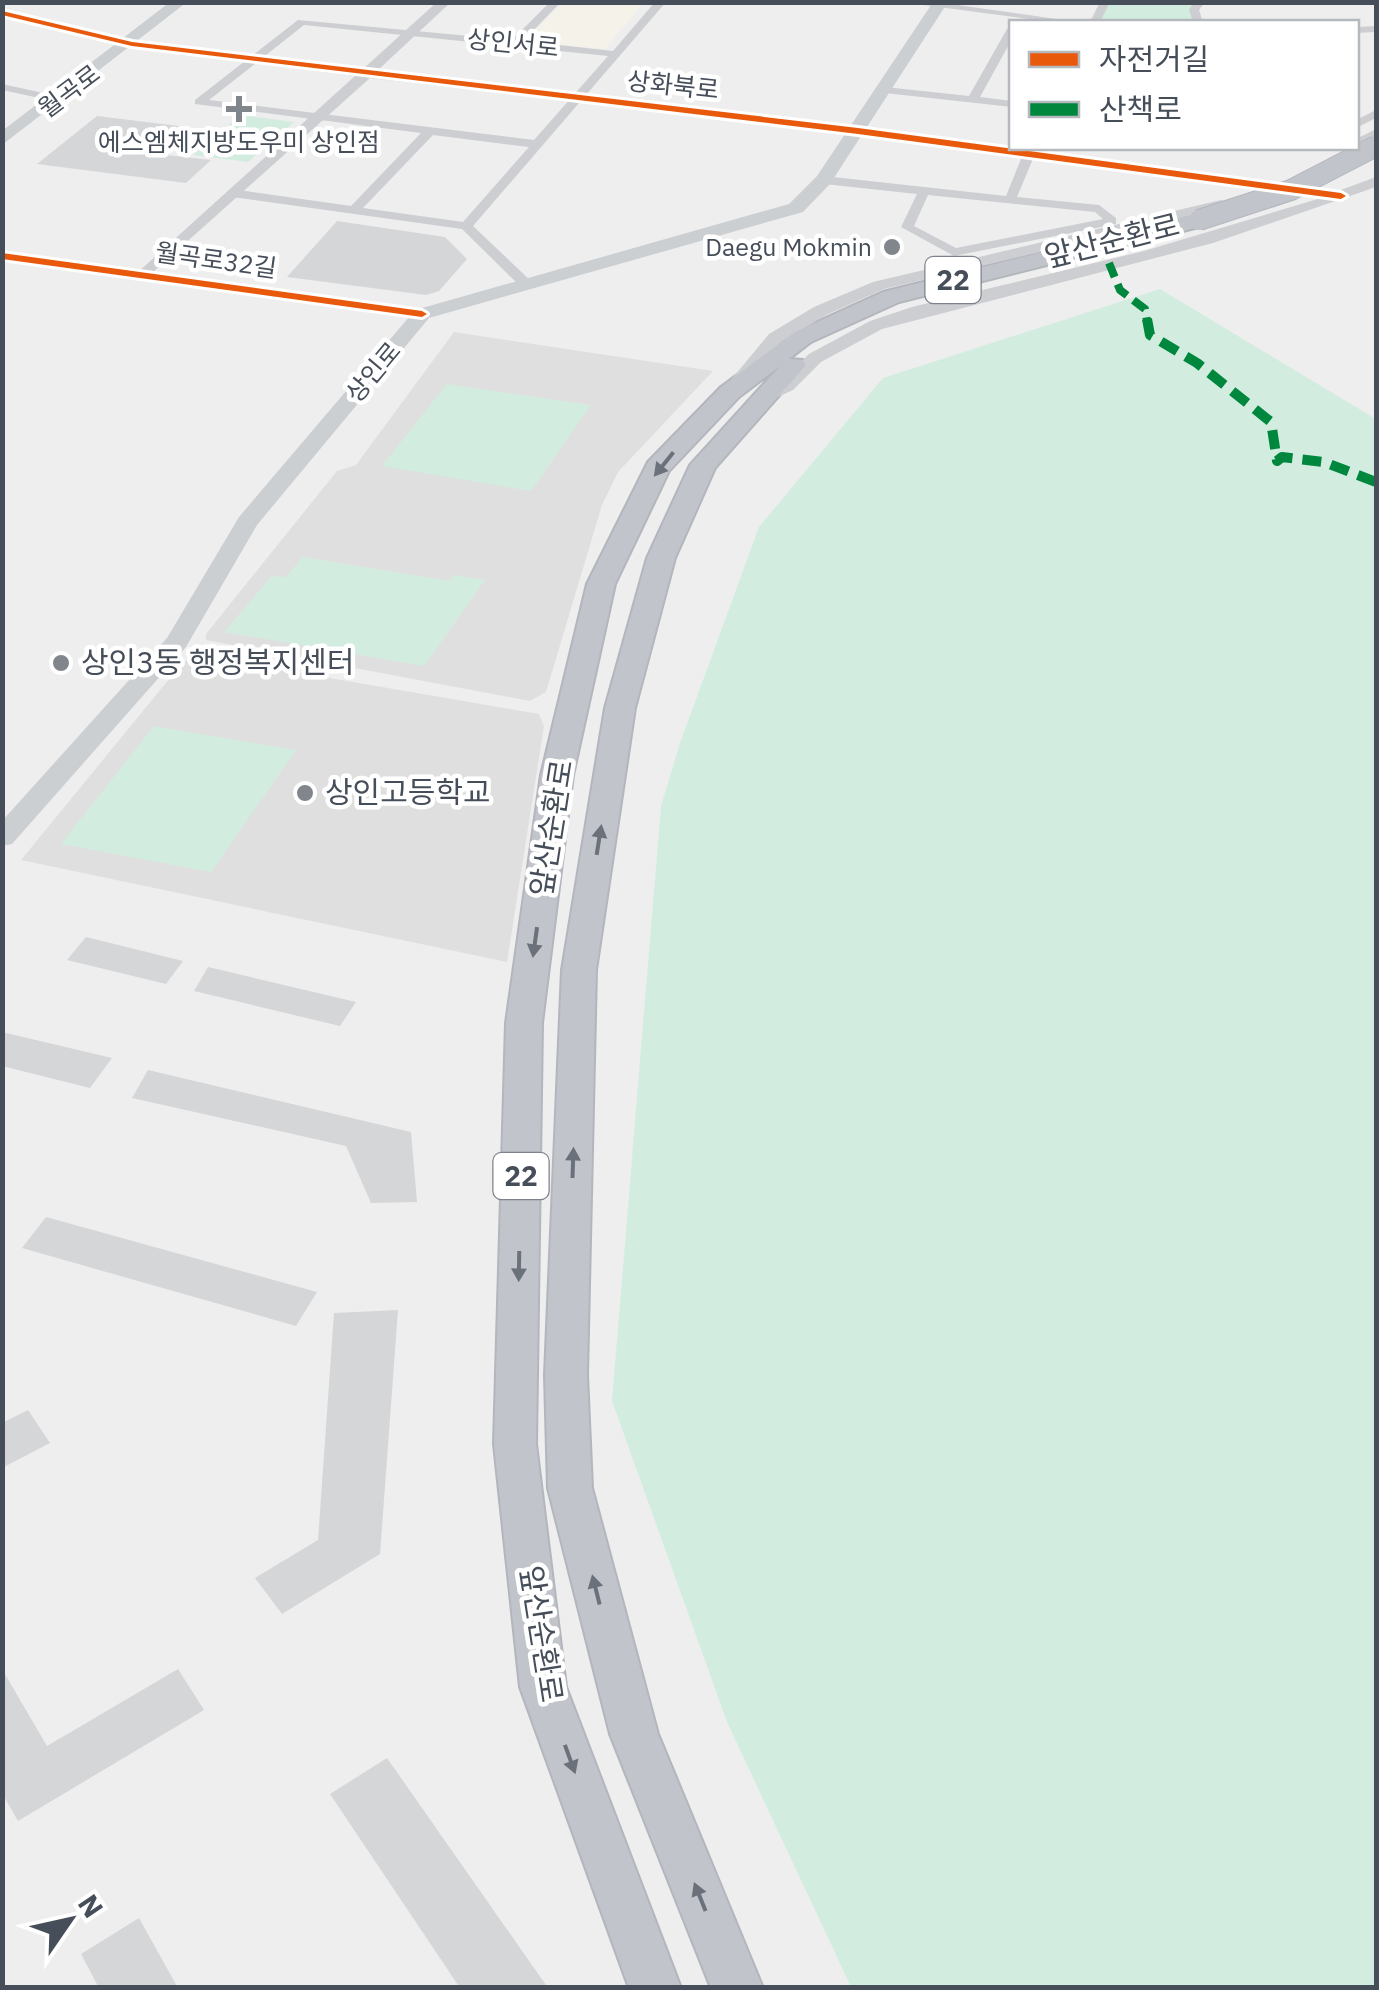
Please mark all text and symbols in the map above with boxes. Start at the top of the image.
legend [1009,20,1359,150]
street label: 상인서로 [466,21,561,64]
text: 자전거길 [1099,39,1209,78]
street label: 월곡로 [31,57,106,125]
street label: 상화북로 [626,63,721,106]
text: 산책로 [1099,89,1182,128]
marker: 에스엠체지방도우미 상인점 [226,96,252,122]
place label: 에스엠체지방도우미 상인점 [98,125,380,158]
street label: 앞산순환로 [1040,204,1183,275]
place label: Daegu Mokmin [705,230,872,263]
street label: 월곡로32길 [153,235,279,284]
marker: Daegu Mokmin [881,236,903,258]
road number: 22 [926,257,980,303]
street label: 상인로 [338,335,407,409]
one-way arrow [653,450,674,476]
place label: 상인3동 행정복지센터 [81,642,354,681]
marker: 상인3동 행정복지센터 [50,652,72,674]
street label: 앞산순환로 [520,757,581,899]
place label: 상인고등학교 [325,772,491,811]
marker: 상인고등학교 [294,782,316,804]
one-way arrow [592,824,608,855]
one-way arrow [527,926,543,958]
one-way arrow [565,1147,581,1179]
road number: 22 [494,1153,548,1199]
one-way arrow [511,1250,527,1282]
street label: 앞산순환로 [512,1563,573,1705]
one-way arrow [588,1574,603,1605]
one-way arrow [563,1745,578,1775]
north arrow [20,1870,120,1970]
one-way arrow [692,1882,708,1912]
text: N [70,1887,112,1924]

